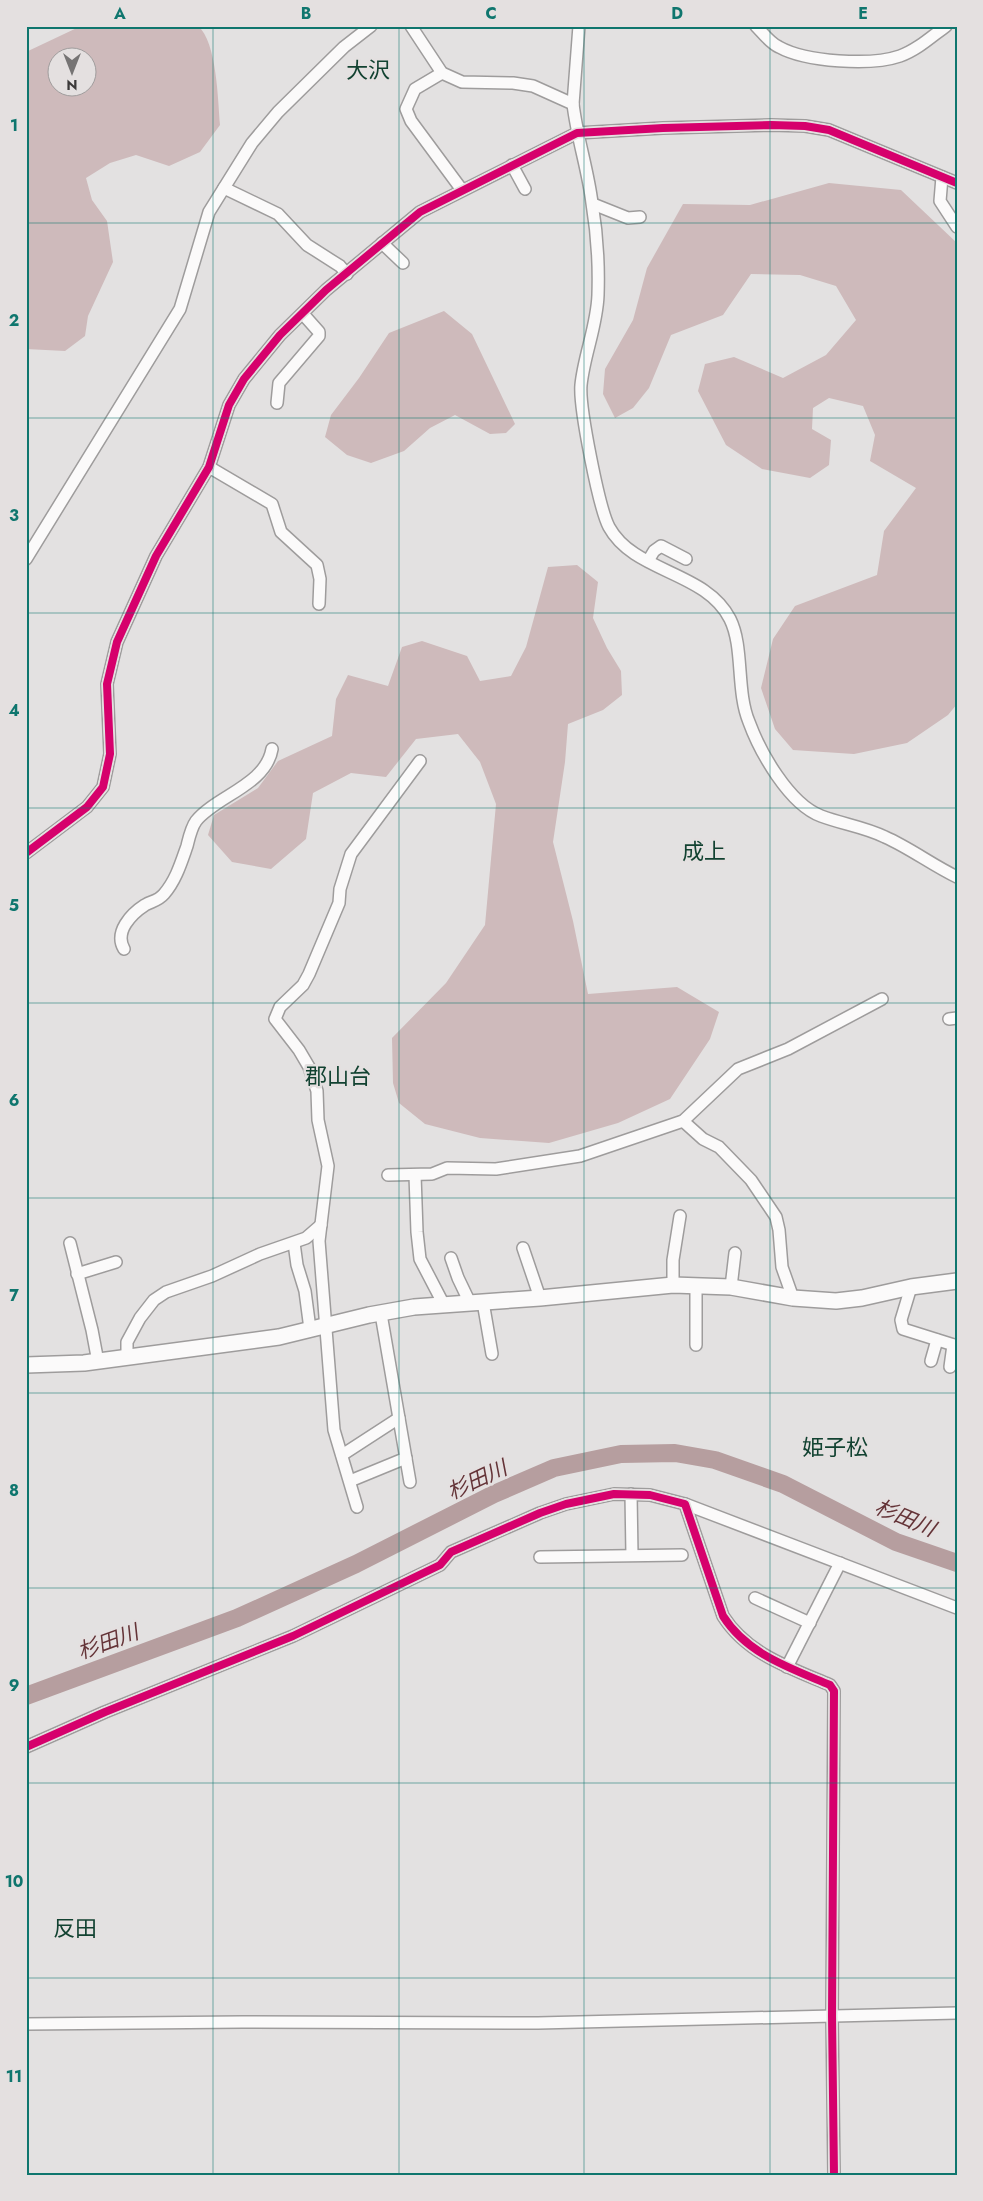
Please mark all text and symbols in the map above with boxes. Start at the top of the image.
text: A [113,2,126,25]
text: B [301,2,311,25]
text: C [485,2,497,25]
text: D [671,2,683,25]
text: E [858,2,868,25]
north arrow [48,48,98,98]
district label: 大沢 [346,54,390,86]
text: N [66,75,78,95]
text: 1 [10,114,18,137]
text: 2 [9,309,19,332]
text: 3 [9,504,19,527]
text: 4 [8,699,20,722]
district label: 成上 [682,835,726,867]
text: 5 [9,894,19,917]
district label: 郡山台 [305,1060,371,1092]
text: 6 [9,1089,19,1112]
text: 7 [9,1284,19,1307]
district label: 姫子松 [802,1431,868,1463]
water label: 杉田川 [442,1452,514,1507]
text: 8 [9,1479,19,1502]
water label: 杉田川 [870,1492,942,1545]
water label: 杉田川 [73,1616,145,1667]
text: 9 [9,1674,19,1697]
text: 10 [5,1870,23,1893]
district label: 反田 [53,1912,97,1944]
text: 11 [6,2065,22,2088]

